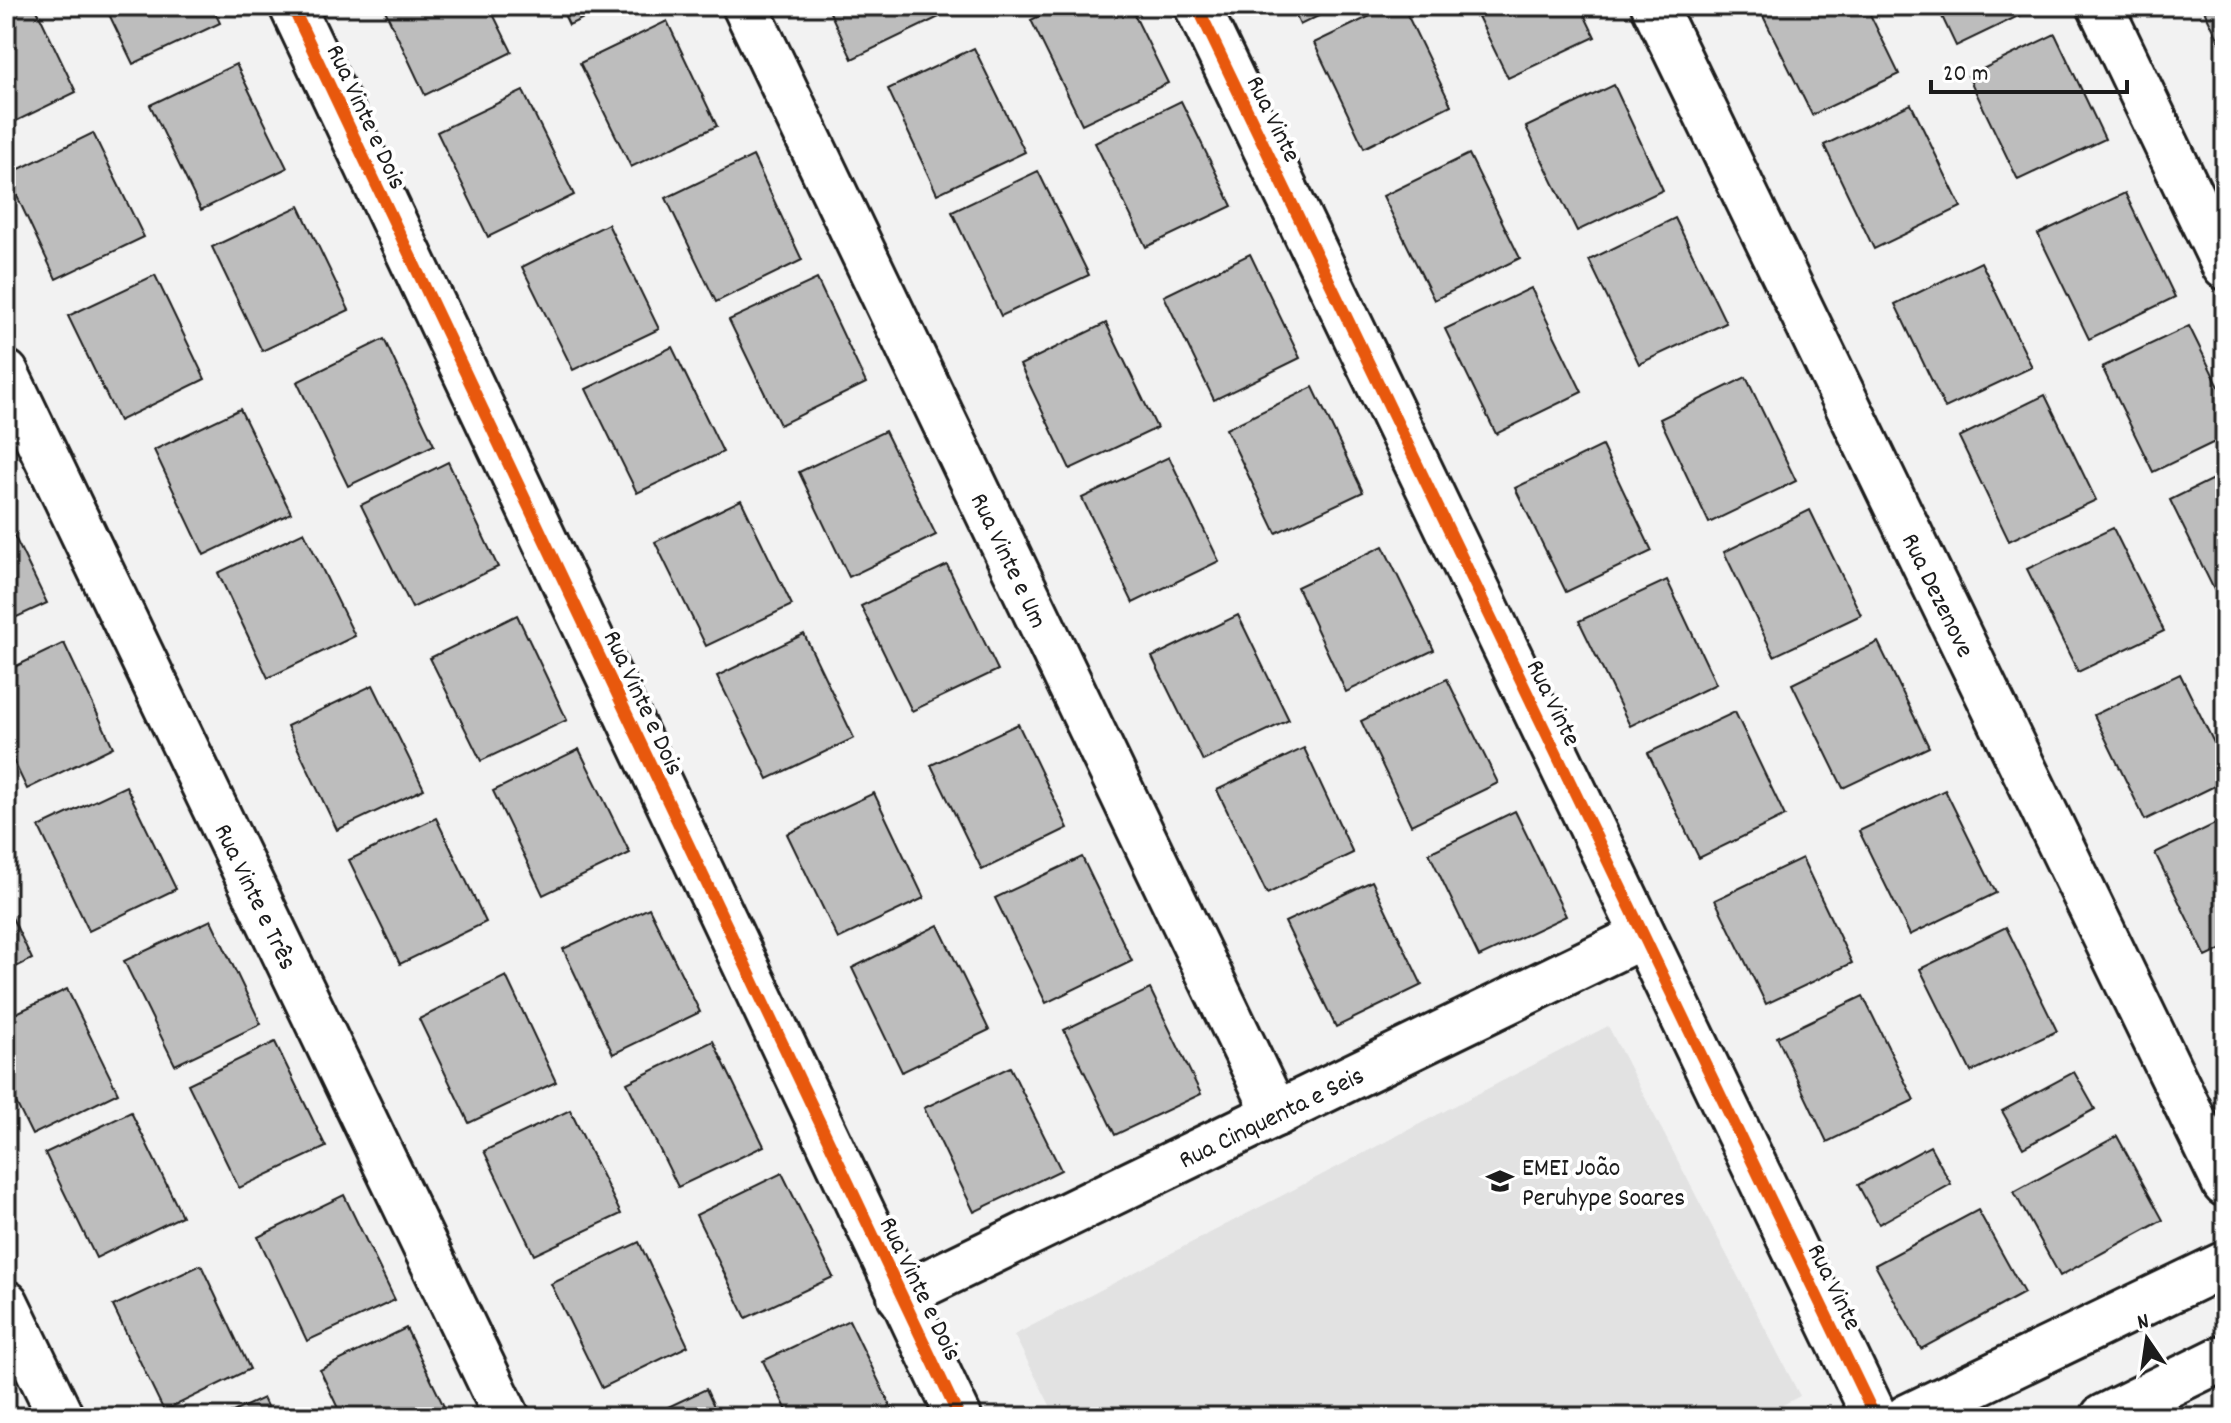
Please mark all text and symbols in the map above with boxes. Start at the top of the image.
street label: Rua Vinte e Dois [315,39,415,196]
scale bar [1931,44,2127,94]
text: 20 m [1943,58,1989,92]
street label: Rua Vinte [1235,70,1309,169]
street label: Rua Vinte e Um [959,487,1055,635]
street label: Rua Dezenove [1890,528,1982,664]
street label: Rua Vinte e Dois [592,625,692,782]
street label: Rua Vinte [1515,654,1589,753]
street label: Rua Vinte e Três [203,818,305,977]
street label: Rua Cinquenta e Seis [1173,1059,1371,1180]
place label: EMEI João Peruhype Soares [1522,1151,1685,1218]
school or university icon: EMEI João Peruhype Soares [1485,1166,1515,1196]
street label: Rua Vinte e Dois [868,1211,970,1368]
street label: Rua Vinte [1796,1238,1870,1337]
north arrow [2107,1299,2187,1379]
text: N [2135,1307,2152,1339]

